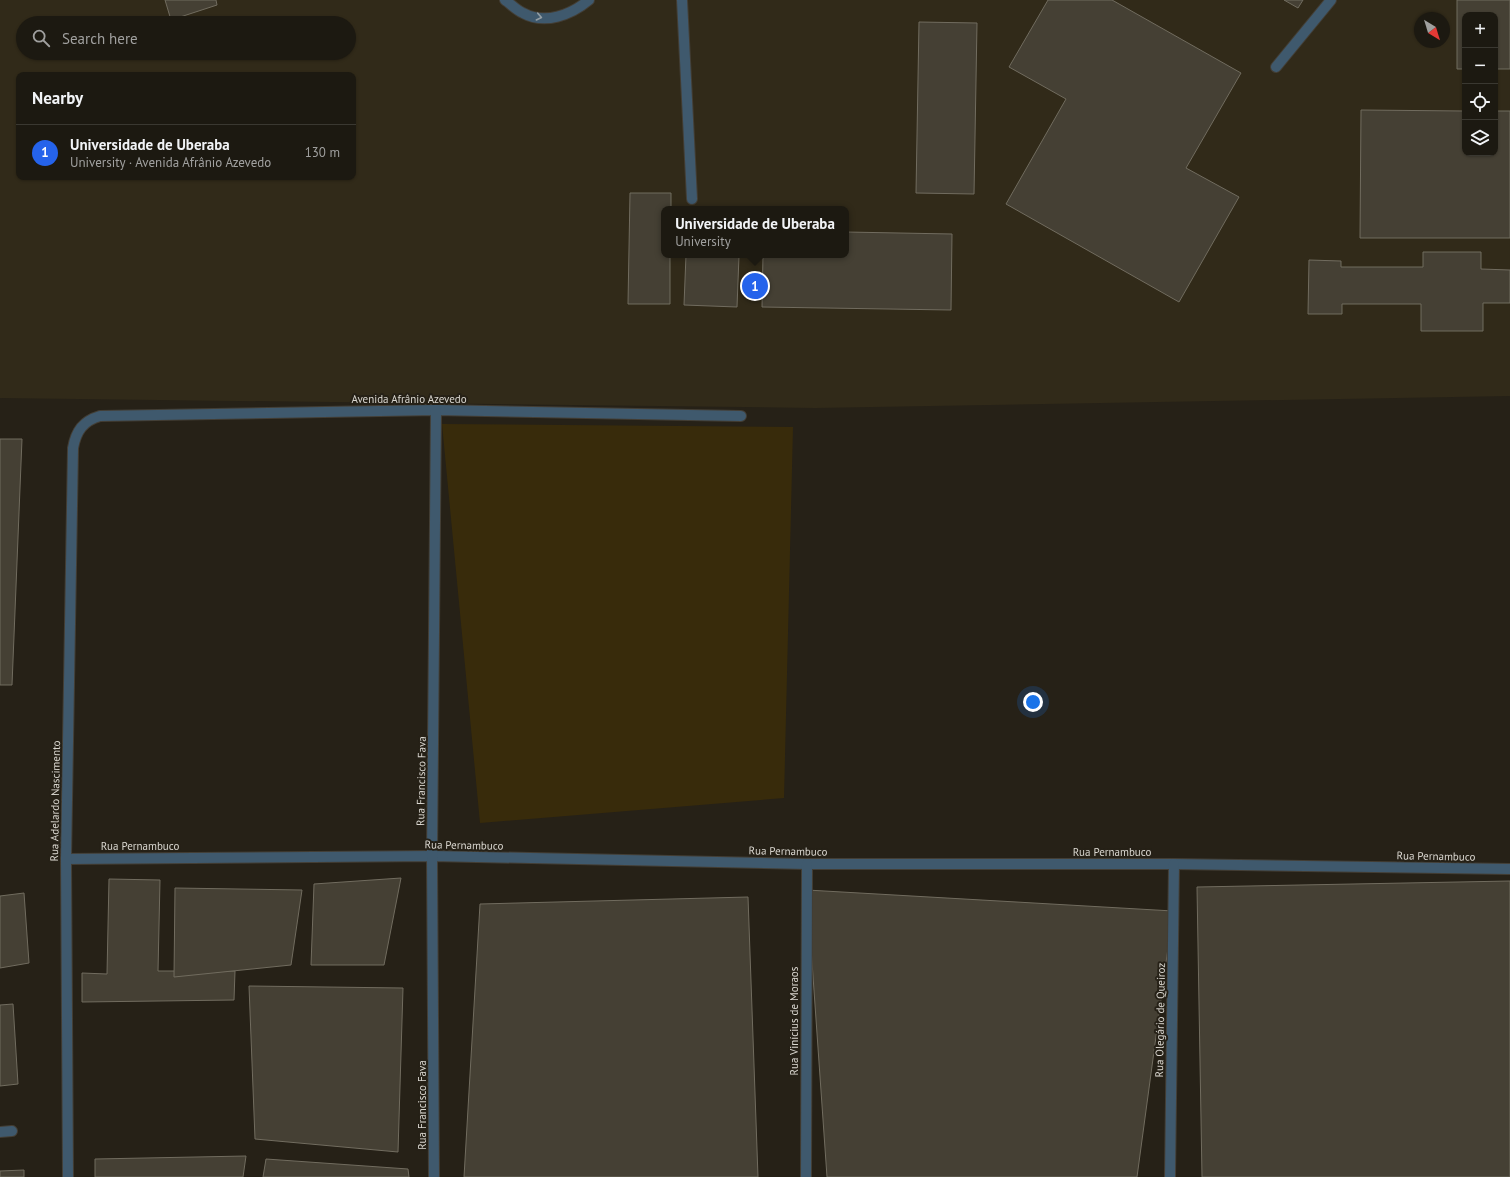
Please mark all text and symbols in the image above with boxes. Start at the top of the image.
north arrow [1414,12,1450,48]
map controls [1462,12,1498,156]
button: + [1462,12,1498,48]
one-way arrow [536,13,542,21]
search box [16,16,356,60]
icon: search [30,27,52,49]
text: Search here [62,29,138,48]
button: − [1462,48,1498,84]
button: locate [1462,84,1498,120]
text: Nearby [32,87,83,109]
button: layers [1462,120,1498,156]
text: Universidade de Uberaba [70,135,230,154]
text: 1 [41,144,49,161]
text: 130 m [305,144,340,161]
text: University · Avenida Afrânio Azevedo [70,154,271,171]
popup [661,206,849,258]
text: Universidade de Uberaba [675,214,835,233]
text: University [675,233,731,250]
pin: 1 [742,271,768,301]
street label: Avenida Afrânio Azevedo [351,392,467,406]
your location [1023,692,1043,712]
street label: Rua Francisco Fava [413,736,429,826]
street label: Rua Adelardo Nascimento [47,740,63,862]
street label: Rua Pernambuco [425,837,504,853]
street label: Rua Pernambuco [101,839,179,853]
street label: Rua Pernambuco [749,843,828,859]
street label: Rua Pernambuco [1073,845,1151,859]
street label: Rua Pernambuco [1397,848,1476,864]
street label: Rua Olegário de Queiroz [1152,962,1168,1077]
street label: Rua Vinícius de Moraos [787,966,801,1075]
street label: Rua Francisco Fava [415,1060,429,1150]

